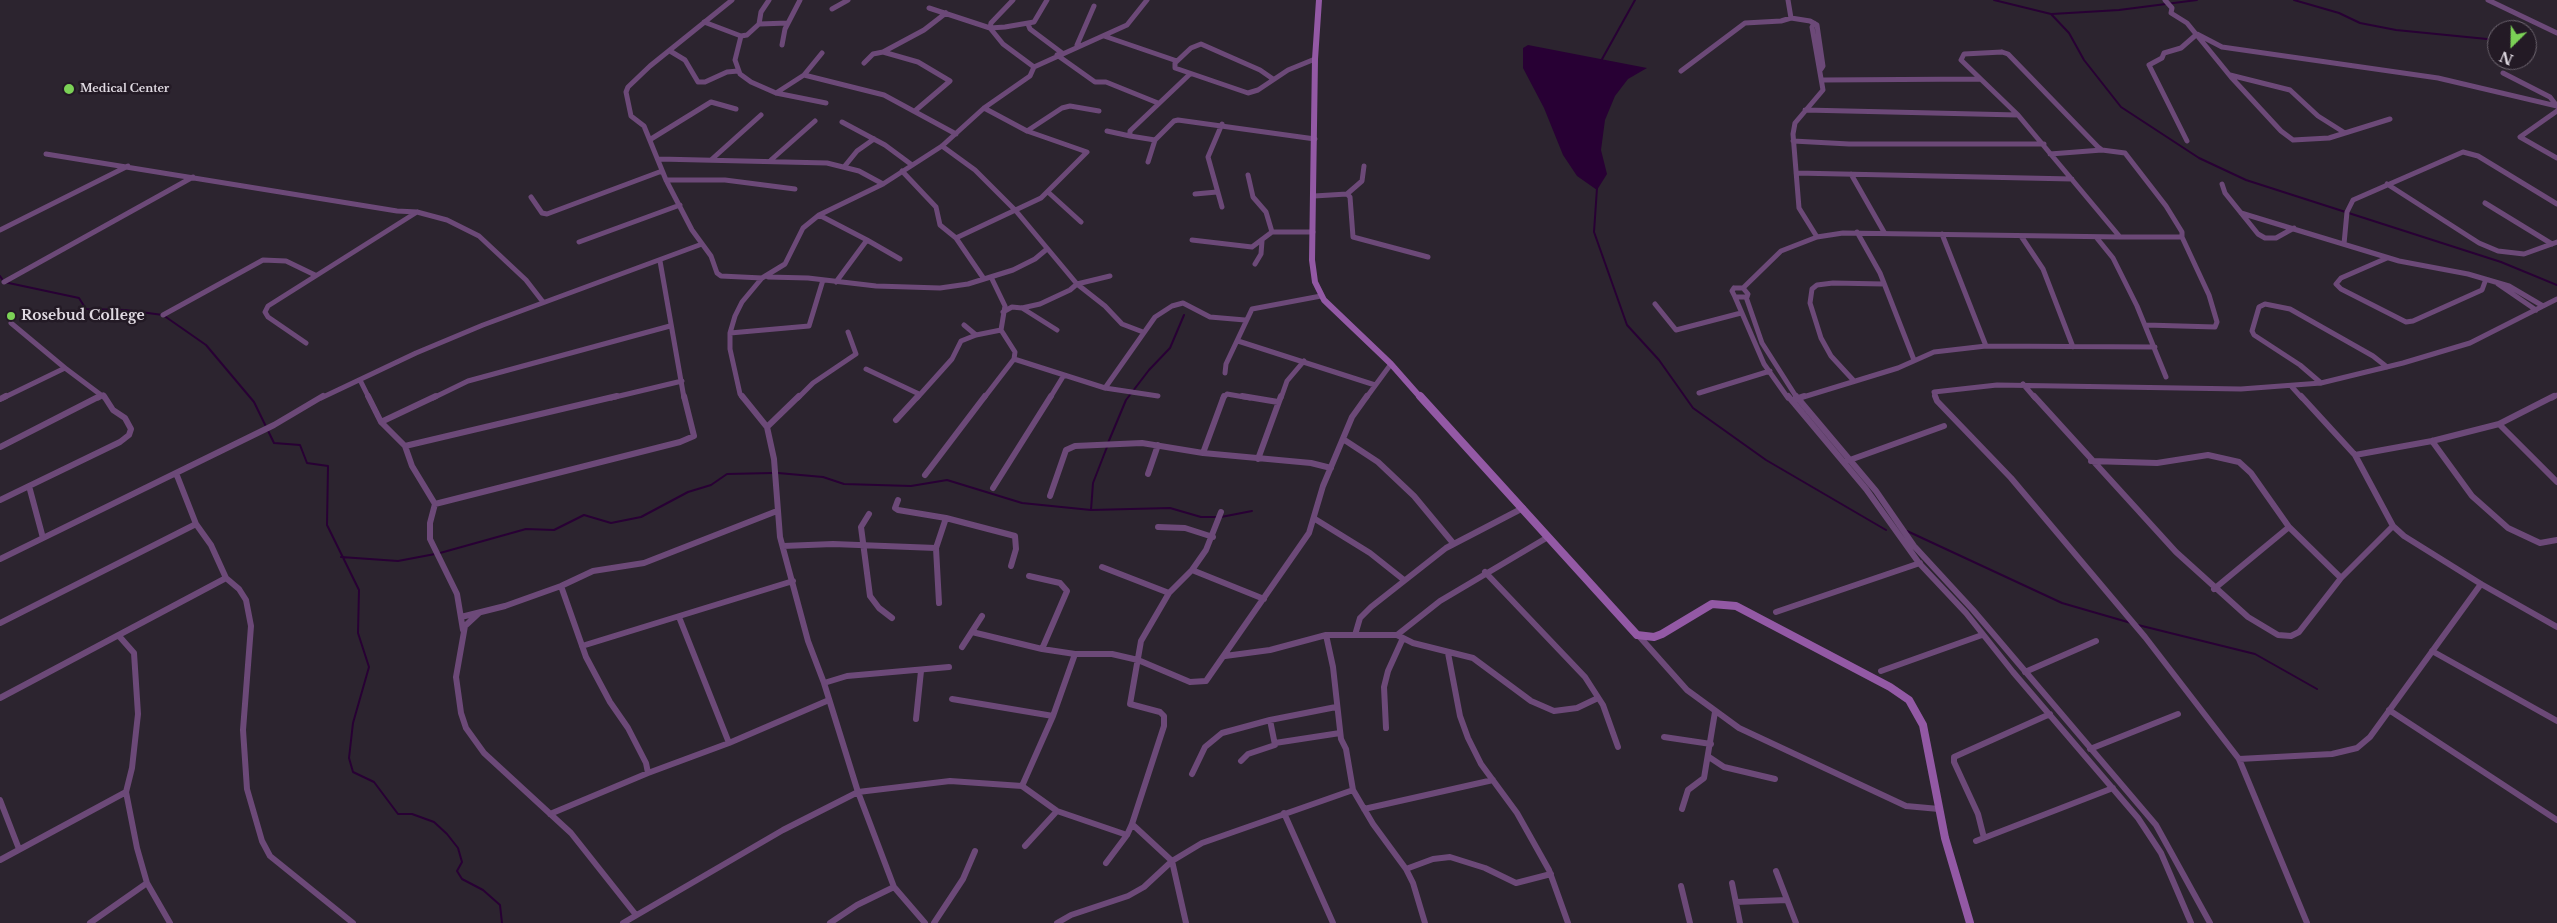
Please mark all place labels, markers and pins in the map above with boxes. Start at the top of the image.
marker: Medical Center [62,82,76,96]
place label: Medical Center [80,82,169,96]
place label: Rosebud College [21,308,145,324]
marker: Rosebud College [5,310,17,322]

